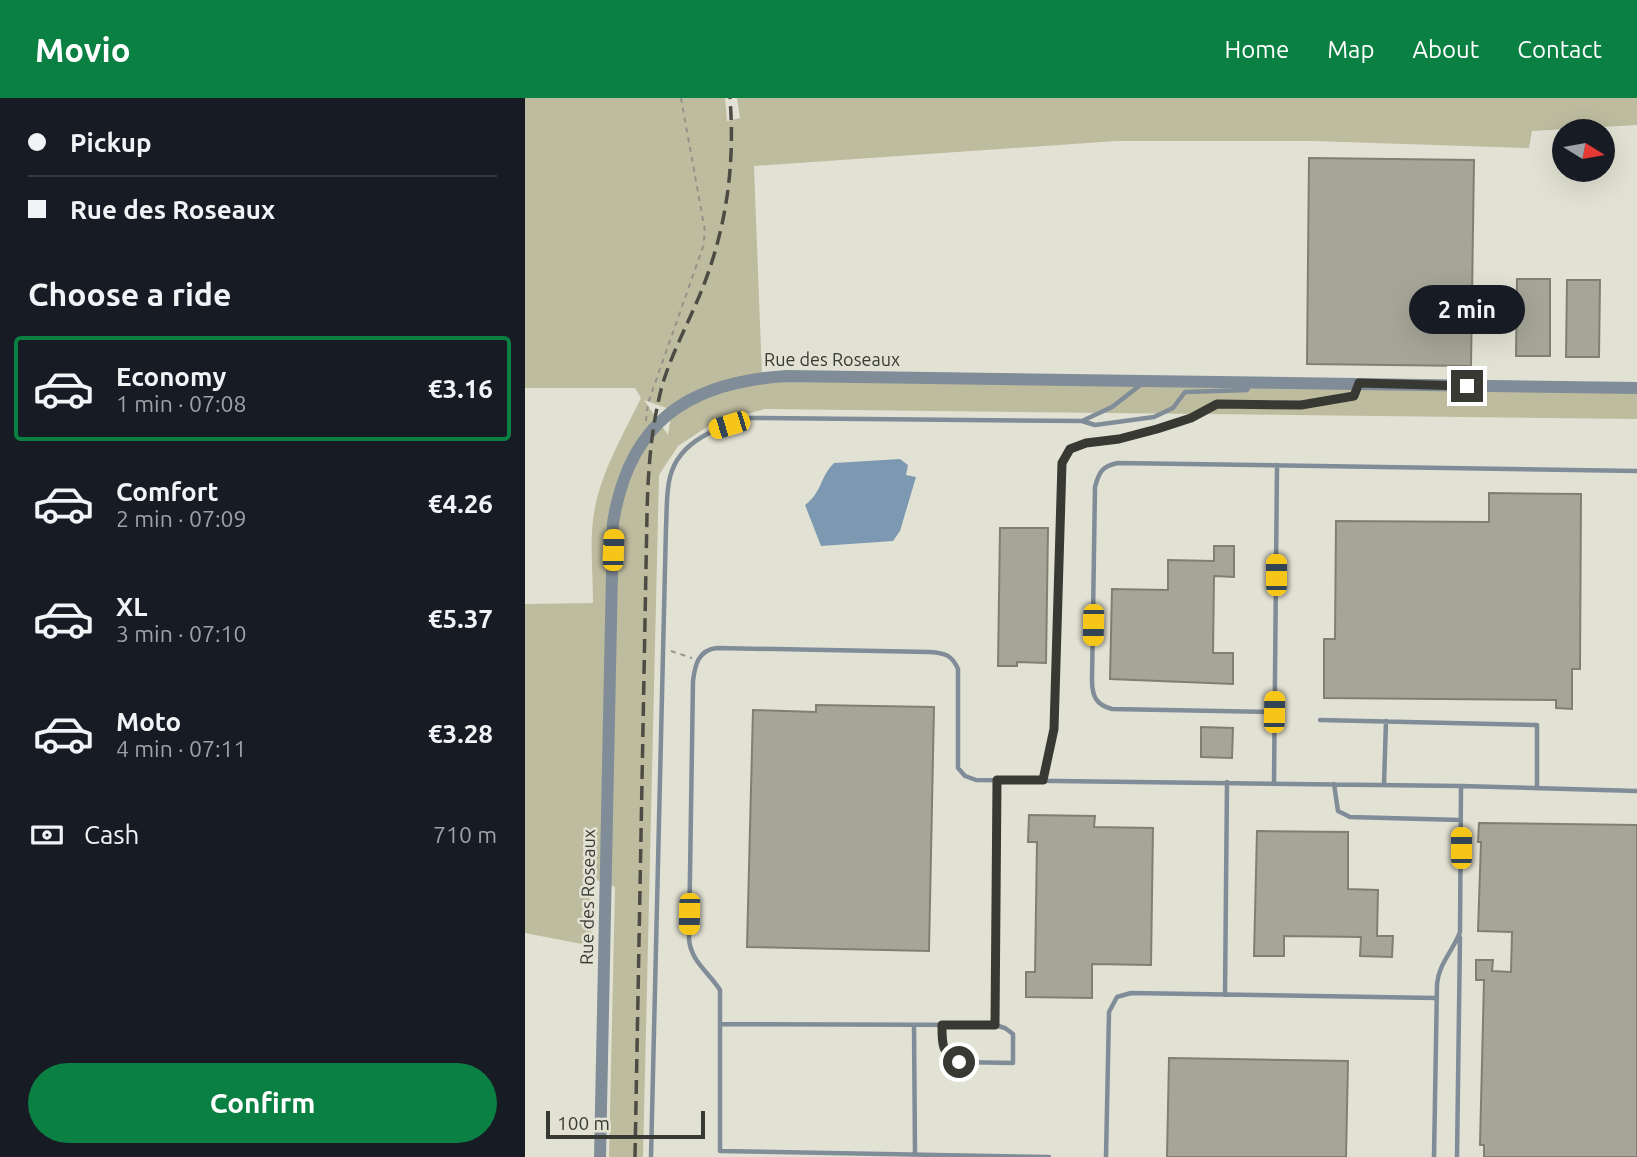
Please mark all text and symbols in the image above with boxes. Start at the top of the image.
text: Movio [35,31,131,68]
text: Home [1224,36,1289,63]
text: Map [1327,36,1374,63]
text: About [1412,36,1479,63]
text: Contact [1517,36,1602,63]
north arrow [1552,119,1615,182]
map controls [1552,119,1615,182]
text: Pickup [70,128,152,157]
text: Rue des Roseaux [70,195,275,224]
text: Choose a ride [28,276,231,312]
callout: 2 min [1409,285,1525,334]
text: 2 min [1438,297,1496,322]
street label: Rue des Roseaux [764,349,900,369]
icon: car [32,357,95,420]
text: Economy [116,362,226,391]
route end [1451,370,1483,402]
text: €3.16 [428,374,493,403]
text: 1 min · 07:08 [116,391,247,416]
car [706,409,753,441]
icon: car [32,472,95,535]
text: Comfort [116,477,219,506]
text: €4.26 [428,489,493,518]
text: 2 min · 07:09 [116,506,247,531]
car [602,529,625,571]
car [1266,554,1287,596]
icon: car [32,587,95,650]
text: XL [116,592,147,621]
text: €5.37 [428,604,493,633]
car [1083,604,1104,646]
text: 3 min · 07:10 [116,621,247,646]
car [1264,691,1285,733]
icon: car [32,702,95,765]
text: Moto [116,707,181,736]
text: €3.28 [428,719,493,748]
text: 4 min · 07:11 [116,736,247,761]
icon: cash [28,816,66,854]
text: Cash [84,820,139,849]
text: 710 m [433,822,497,847]
car [1451,827,1472,869]
street label: Rue des Roseaux [576,829,598,965]
car [679,893,700,935]
route start [943,1046,975,1078]
button: Confirm [28,1063,497,1143]
scale bar [546,1108,705,1140]
text: 100 m [557,1112,610,1134]

